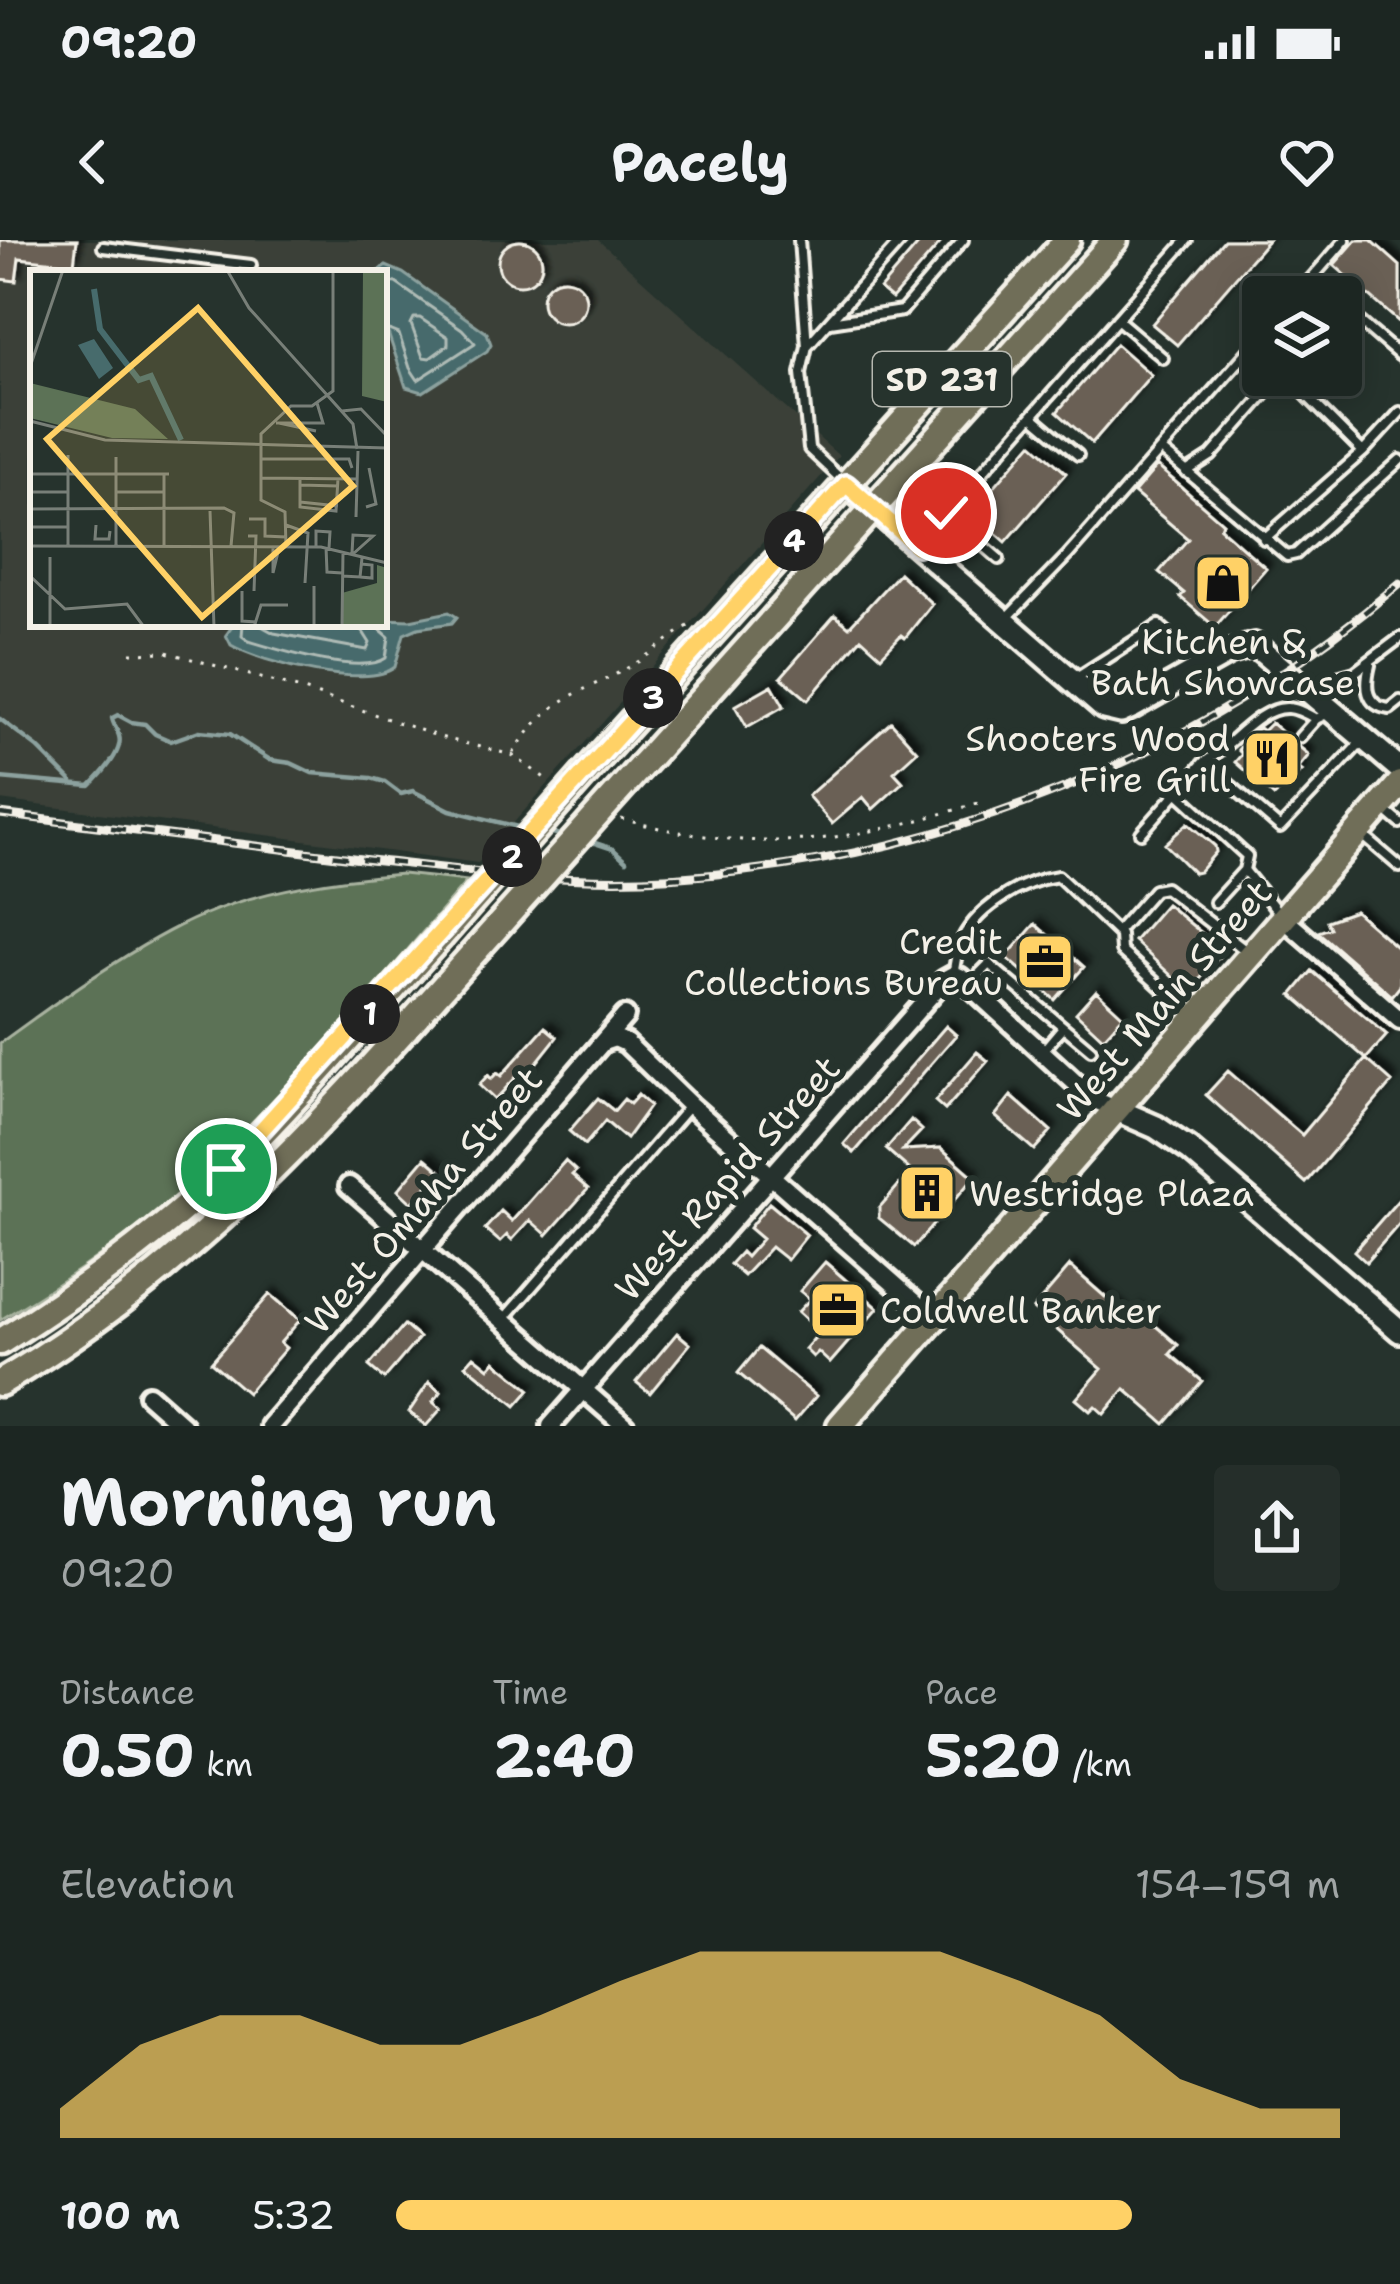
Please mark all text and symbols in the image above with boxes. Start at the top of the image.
text: 09:20 [60,12,198,72]
text: Pacely [611,126,789,198]
icon: back [60,129,126,195]
icon: heart [1274,129,1340,195]
inset map [30,270,387,627]
map controls [1242,276,1362,396]
button: layers [1242,276,1362,396]
road number: SD 231 [873,352,1011,406]
pin [895,462,997,564]
icon: check [913,480,979,546]
pin: 4 [764,511,824,571]
text: 4 [782,518,806,563]
shop icon: Kitchen & Bath Showcase [1192,552,1254,614]
place label: Kitchen & Bath Showcase [1091,617,1355,707]
pin: 3 [623,668,683,728]
text: 3 [641,675,665,720]
place label: Shooters Wood Fire Grill [965,714,1230,804]
restaurant icon: Shooters Wood Fire Grill [1241,728,1303,790]
pin: 2 [482,827,542,887]
text: 2 [500,834,524,879]
street label: West Main Street [1046,869,1283,1131]
place label: Credit Collections Bureau [684,917,1003,1007]
office icon: Credit Collections Bureau [1014,931,1076,993]
pin: 1 [340,984,400,1044]
text: 1 [362,991,378,1036]
street label: West Rapid Street [604,1045,851,1312]
street label: West Omaha Street [293,1056,553,1345]
pin [175,1118,277,1220]
icon: arrive [193,1136,259,1202]
building icon: Westridge Plaza [896,1162,958,1224]
place label: Westridge Plaza [969,1169,1254,1218]
office icon: Coldwell Banker [807,1279,869,1341]
place label: Coldwell Banker [880,1286,1162,1335]
text: Morning run [60,1458,496,1546]
button: share [1214,1465,1340,1591]
text: 09:20 [60,1547,175,1599]
text: Distance [60,1670,195,1715]
text: Time [493,1670,568,1715]
text: Pace [925,1670,998,1715]
text: 0.50 [60,1715,195,1795]
text: 2:40 [493,1715,636,1795]
text: 5:20 [925,1715,1062,1795]
text: km [195,1742,253,1787]
text: /km [1062,1742,1132,1787]
text: Elevation [60,1858,235,1910]
text: 154–159 m [1135,1858,1340,1910]
text: 100 m [60,2189,180,2241]
text: 5:32 [252,2189,335,2241]

